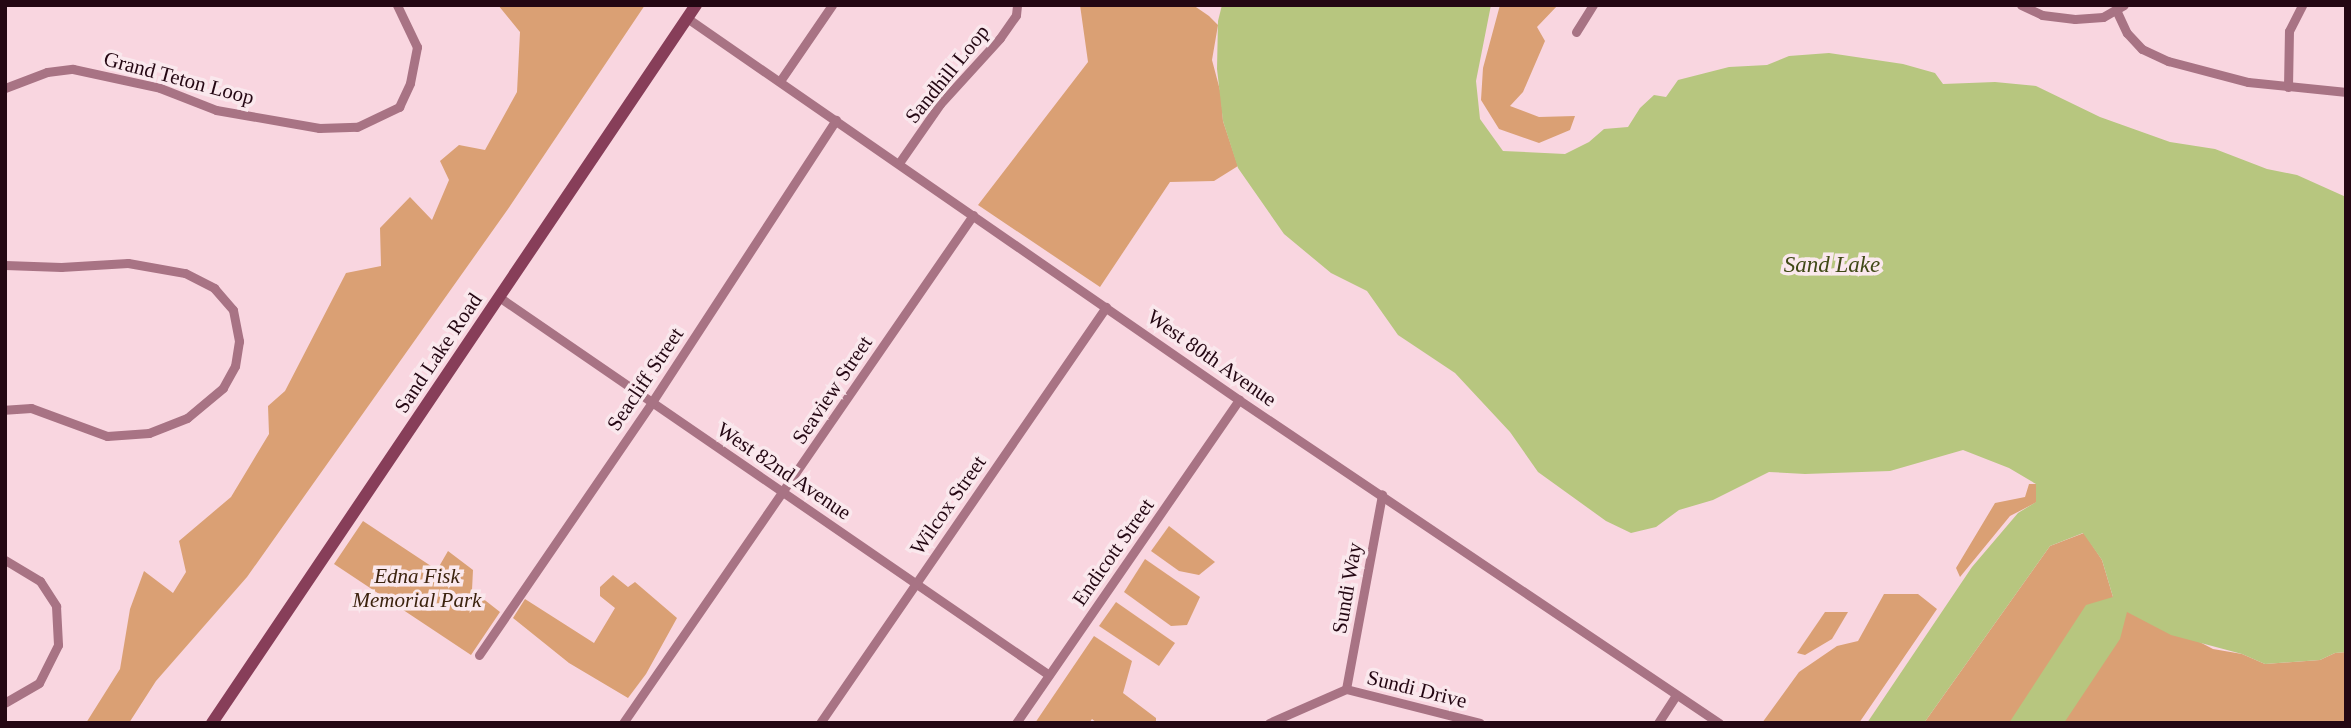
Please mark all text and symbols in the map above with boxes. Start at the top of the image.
street label: Sandhill Loop [900,20,994,128]
street label: Grand Teton Loop [101,46,257,110]
water label: Sand Lake [1784,251,1880,279]
street label: Sand Lake Road [389,288,487,418]
street label: West 80th Avenue [1142,304,1282,412]
street label: Seacliff Street [601,323,689,435]
street label: Seaview Street [786,331,878,449]
street label: West 82nd Avenue [712,416,856,526]
street label: Wilcox Street [905,451,991,559]
street label: Endicott Street [1067,493,1159,611]
street label: Sundi Way [1327,540,1367,636]
park label: Edna Fisk Memorial Park [353,563,481,613]
street label: Sundi Drive [1364,664,1470,714]

